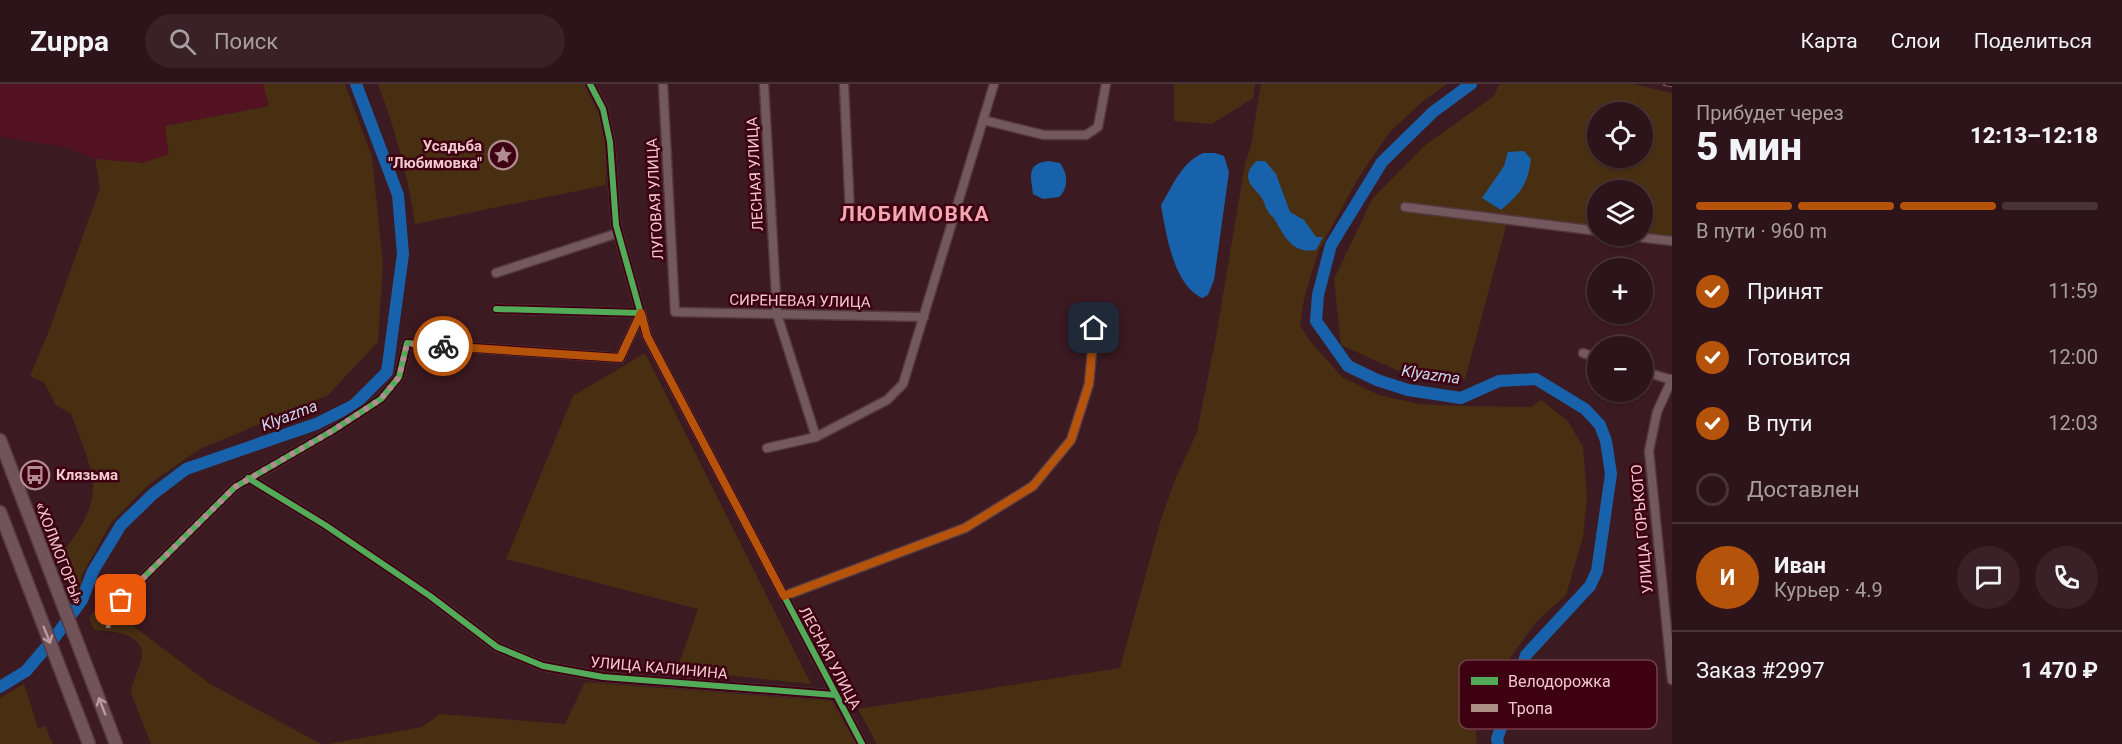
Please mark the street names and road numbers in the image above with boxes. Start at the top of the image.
street label: ЛЕСНАЯ УЛИЦА [743,116,767,231]
street label: ЛУГОВАЯ УЛИЦА [643,137,667,260]
street label: СИРЕНЕВАЯ УЛИЦА [729,291,871,311]
street label: УЛИЦА ГОРЬКОГО [1627,464,1657,594]
street label: «ХОЛМОГОРЫ» [31,499,87,607]
street label: ЛЕСНАЯ УЛИЦА [795,603,865,713]
street label: УЛИЦА КАЛИНИНА [590,653,729,683]

